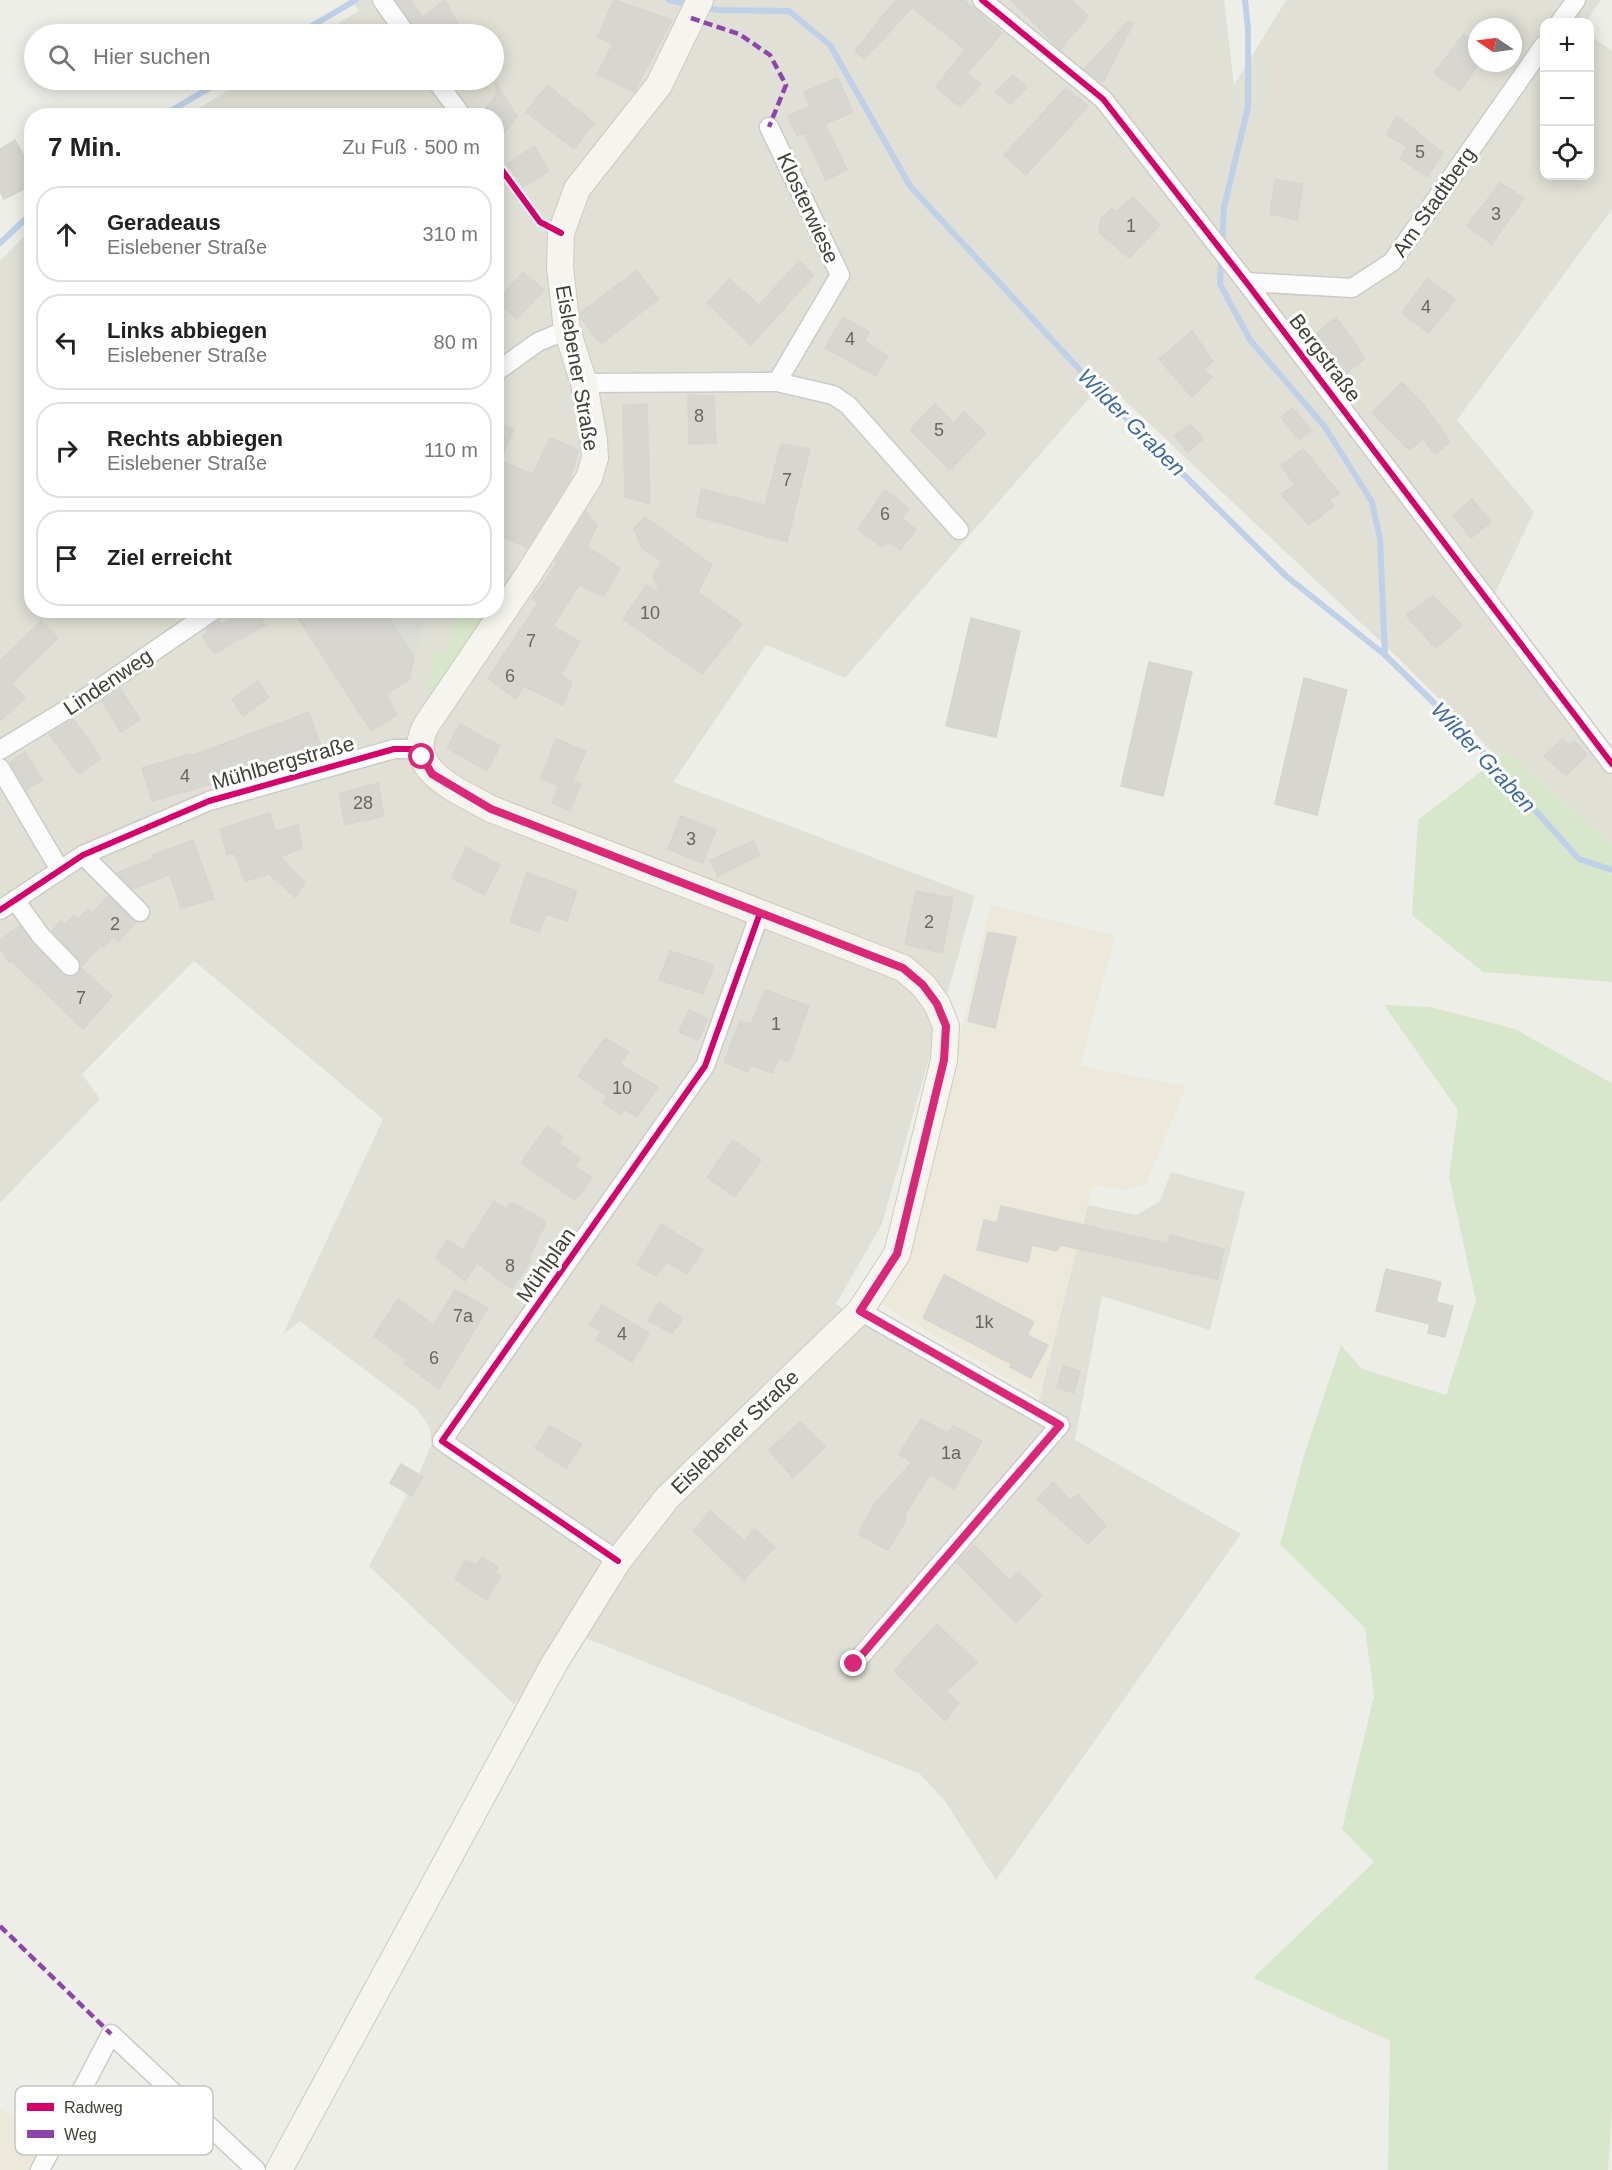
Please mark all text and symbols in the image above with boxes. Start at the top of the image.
north arrow [1468,18,1522,72]
map controls [1540,18,1594,180]
button: + [1540,18,1594,72]
search box [24,24,504,90]
icon: search [45,41,78,74]
text: Hier suchen [93,44,210,69]
button: − [1540,72,1594,126]
button: locate [1540,126,1594,180]
text: 7 Min. [48,132,122,162]
text: Zu Fuß · 500 m [342,136,480,158]
house number: 5 [1415,142,1425,162]
street label: Am Stadtberg [1387,143,1480,261]
street label: Klosterwiese [773,149,844,267]
house number: 3 [1491,204,1501,224]
text: Geradeaus [107,210,221,235]
house number: 1 [1126,216,1136,236]
icon: ahead [50,218,83,251]
text: 310 m [422,223,478,245]
text: Eislebener Straße [107,236,267,258]
street label: Eislebener Straße [552,283,603,453]
house number: 4 [1421,297,1431,317]
street label: Bergstraße [1285,309,1366,406]
text: Links abbiegen [107,318,267,343]
icon: left [50,326,83,359]
house number: 4 [845,329,855,349]
text: 80 m [434,331,478,353]
text: Eislebener Straße [107,344,267,366]
water label: Wilder Graben [1073,363,1191,481]
house number: 8 [694,406,704,426]
house number: 5 [934,420,944,440]
text: Rechts abbiegen [107,426,283,451]
icon: right [50,434,83,467]
text: 110 m [424,439,478,461]
text: Eislebener Straße [107,452,267,474]
house number: 7 [782,470,792,490]
house number: 6 [880,504,890,524]
icon: arrive [50,542,83,575]
text: Ziel erreicht [107,545,232,570]
house number: 10 [640,603,660,623]
house number: 7 [526,631,536,651]
street label: Lindenweg [59,644,156,720]
house number: 6 [505,666,515,686]
water label: Wilder Graben [1426,697,1541,818]
street label: Mühlbergstraße [209,731,357,794]
route start [408,743,434,769]
house number: 4 [180,766,190,786]
house number: 28 [353,793,373,813]
house number: 3 [686,829,696,849]
house number: 2 [924,912,934,932]
house number: 2 [110,914,120,934]
house number: 7 [76,988,86,1008]
house number: 1 [771,1014,781,1034]
house number: 10 [612,1078,632,1098]
street label: Mühlplan [512,1223,579,1306]
house number: 8 [505,1256,515,1276]
house number: 7a [453,1306,474,1326]
house number: 1k [974,1312,995,1332]
house number: 4 [617,1324,627,1344]
house number: 6 [429,1348,439,1368]
street label: Eislebener Straße [666,1365,803,1498]
house number: 1a [941,1443,962,1463]
route end [840,1650,866,1676]
legend [15,2086,213,2155]
text: Radweg [64,2099,123,2116]
text: Weg [64,2126,97,2143]

